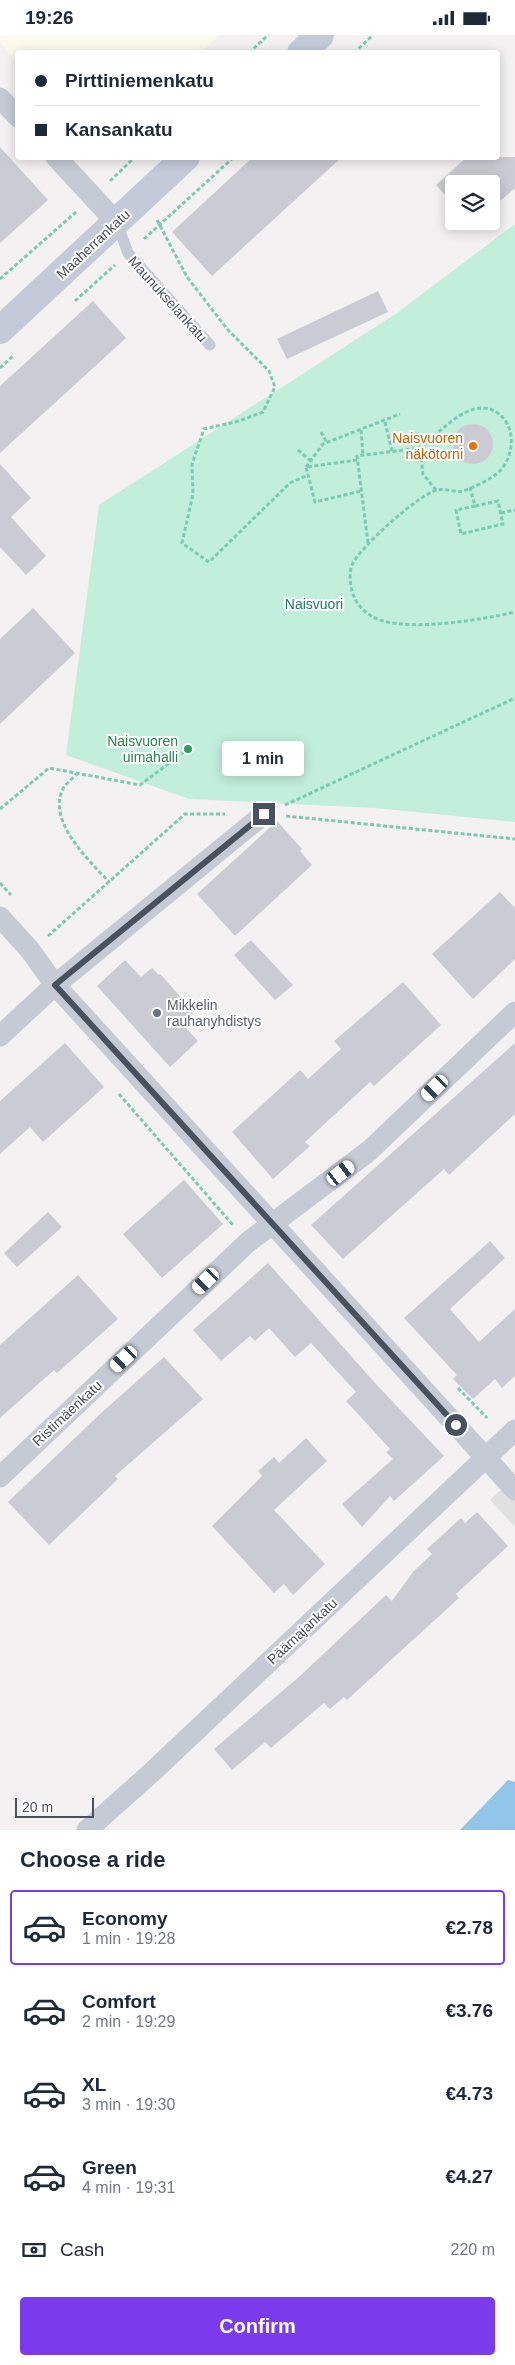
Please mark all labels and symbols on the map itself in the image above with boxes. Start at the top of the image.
street label: Maaherrankatu [53,206,133,282]
street label: Maunukselankatu [125,253,211,345]
place label: Naisvuoren näkötorni [392,430,463,462]
marker: Naisvuoren näkötorni [467,440,479,452]
park label: Naisvuori [285,596,343,612]
place label: Naisvuoren uimahalli [107,733,178,765]
callout: 1 min [223,741,305,777]
marker: Naisvuoren uimahalli [182,743,194,755]
route end [253,803,275,825]
place label: Mikkelin rauhanyhdistys [167,997,261,1029]
marker: Mikkelin rauhanyhdistys [151,1007,163,1019]
car [418,1072,451,1104]
car [324,1158,357,1188]
car [189,1265,222,1297]
car [107,1343,140,1375]
street label: Ristimäenkatu [29,1377,105,1449]
route start [445,1414,467,1436]
street label: Päämajankatu [264,1595,340,1667]
scale bar [15,1795,94,1818]

